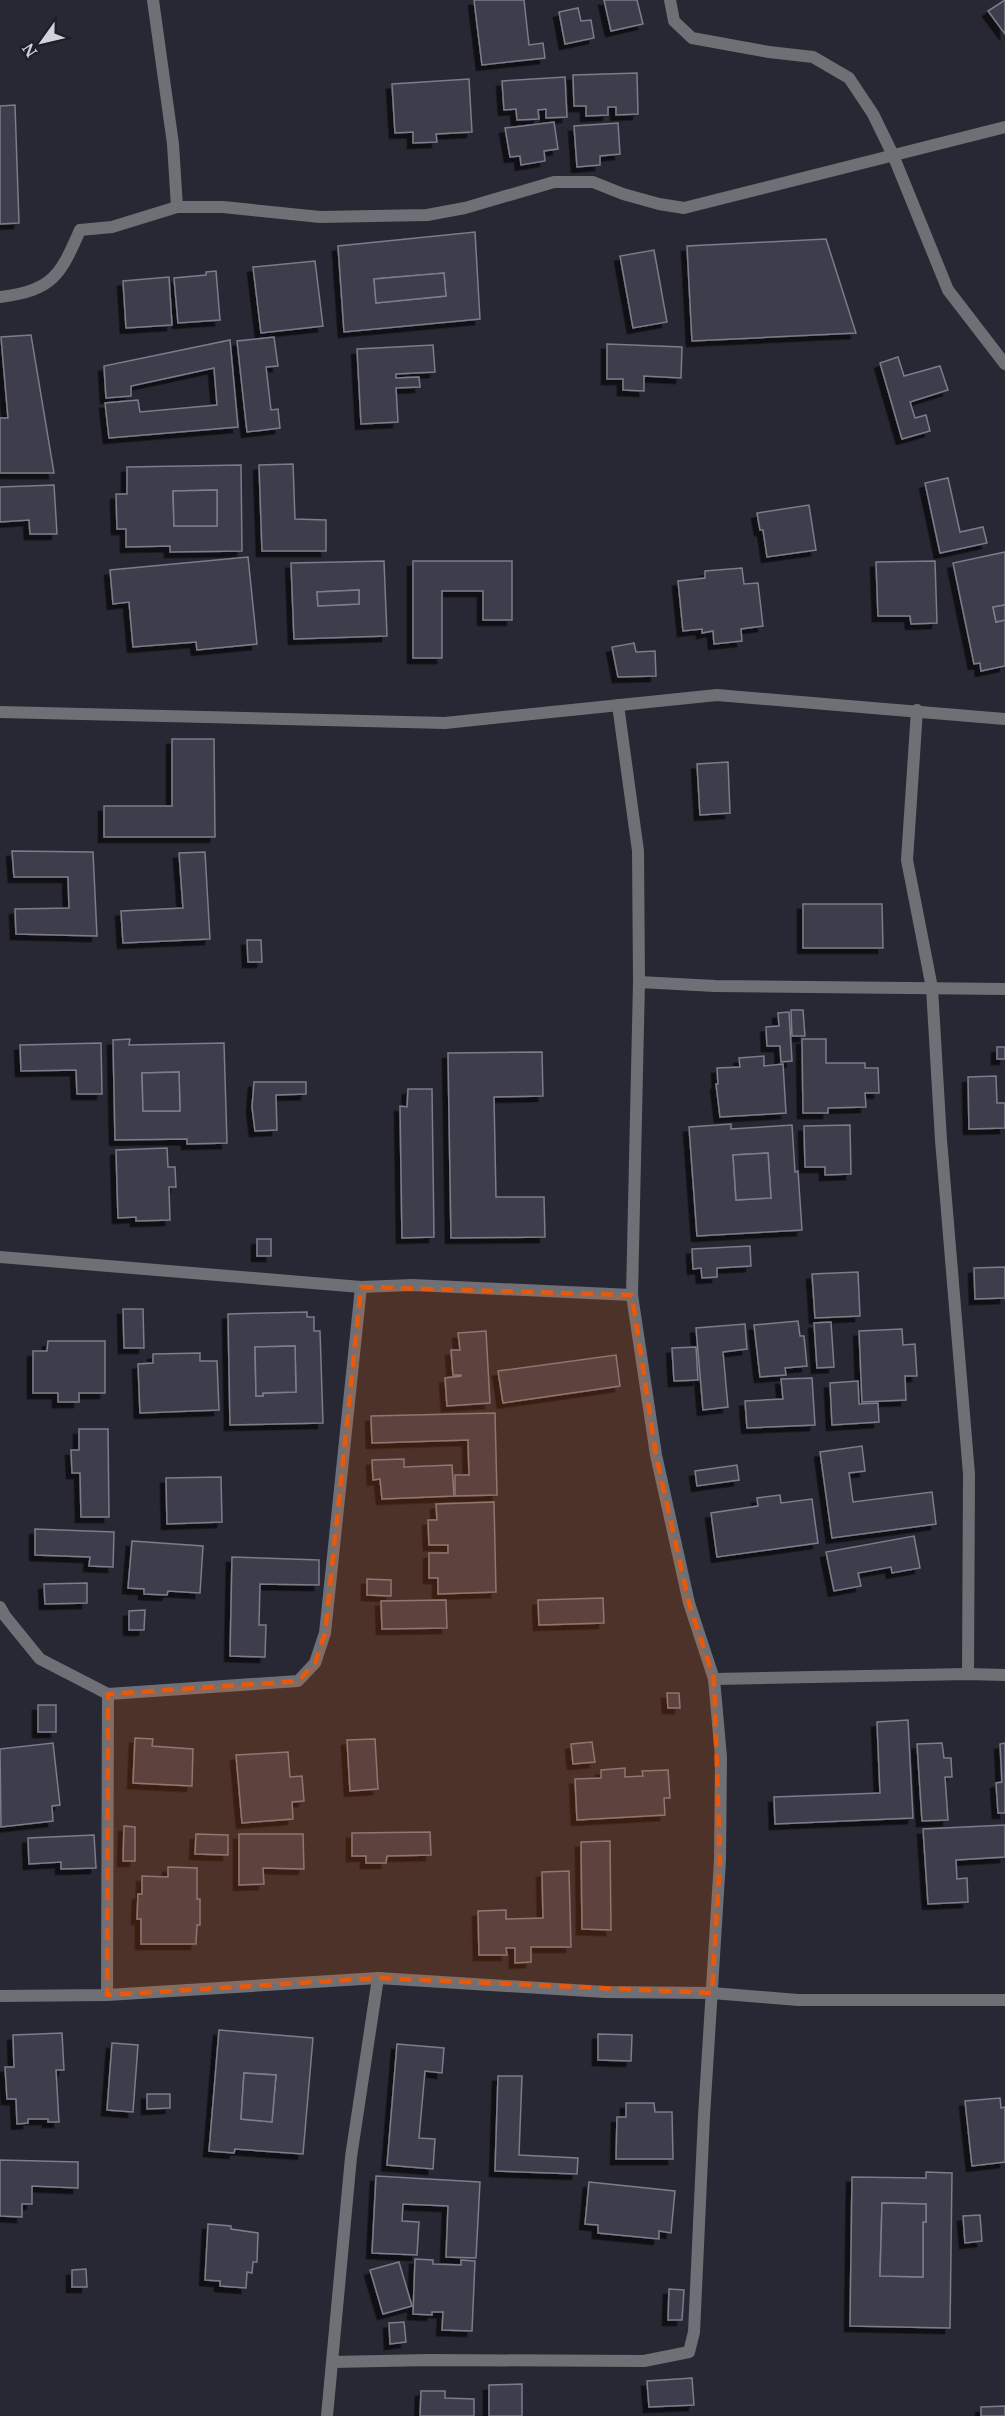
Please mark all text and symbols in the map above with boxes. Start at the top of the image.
north arrow [12,12,72,72]
text: N [17,39,42,62]

